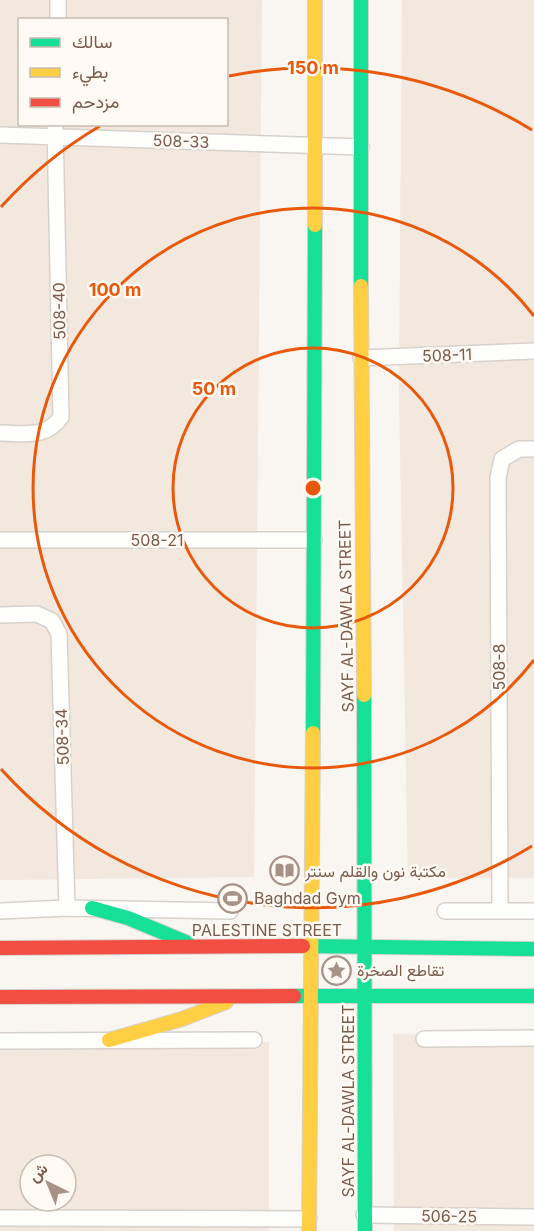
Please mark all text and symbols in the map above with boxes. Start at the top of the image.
legend [18,18,228,126]
text: سالك [72,31,112,52]
text: 150 m [287,57,339,78]
text: بطيء [72,61,108,87]
text: مزدحم [72,91,119,114]
street label: 508-33 [152,130,210,152]
text: 100 m [89,279,141,300]
street label: 508-40 [48,282,70,340]
street label: 508-11 [422,344,472,366]
text: 50 m [192,378,236,399]
centre of rings [303,478,323,498]
street label: SAYF AL-DAWLA STREET [334,519,358,713]
street label: 508-21 [131,530,183,550]
street label: 508-8 [489,644,509,690]
street label: 508-34 [51,708,73,766]
library icon: مكتبة نون والقلم سنتر [268,855,300,887]
place label: مكتبة نون والقلم سنتر [304,861,446,882]
sports icon: Baghdad Gym [217,882,249,914]
place label: Baghdad Gym [254,888,361,908]
street label: PALESTINE STREET [192,920,342,940]
place icon: تقاطع الصخرة [320,954,352,986]
place label: تقاطع الصخرة [357,960,444,982]
street label: SAYF AL-DAWLA STREET [338,1005,358,1197]
north arrow [18,1153,78,1213]
text: ش [24,1158,52,1186]
street label: 506-25 [421,1206,477,1226]

